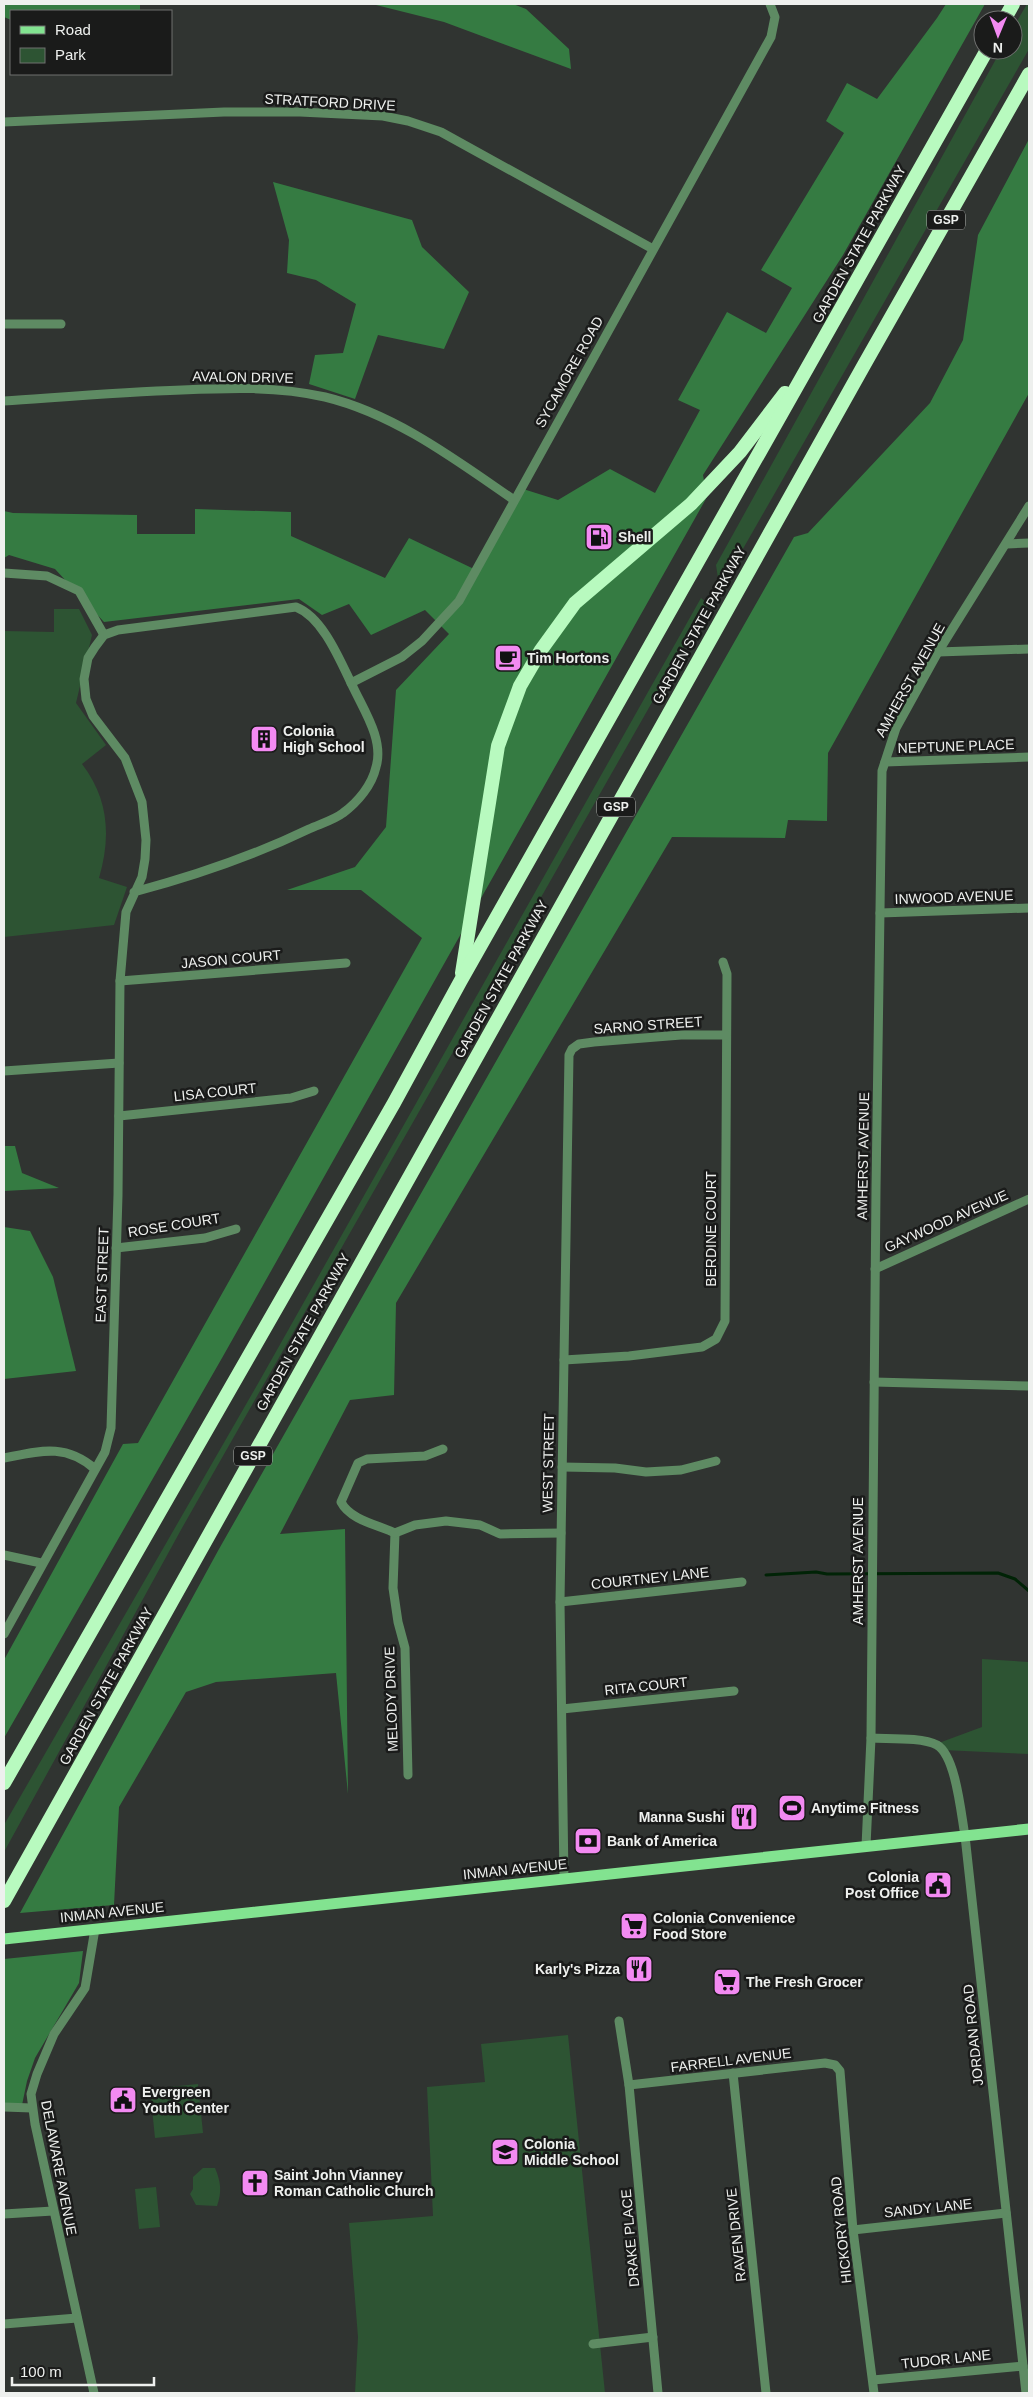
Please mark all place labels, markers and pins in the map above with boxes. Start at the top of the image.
fuel station icon: Shell [584,522,614,552]
place label: Shell [618,529,651,545]
cafe icon: Tim Hortons [493,643,523,673]
place label: Tim Hortons [527,650,609,666]
place label: Colonia High School [283,723,365,755]
building icon: Colonia High School [249,724,279,754]
sports icon: Anytime Fitness [777,1793,807,1823]
place label: Anytime Fitness [811,1800,919,1816]
restaurant icon: Manna Sushi [729,1802,759,1832]
place label: Manna Sushi [639,1809,725,1825]
bank icon: Bank of America [573,1826,603,1856]
place label: Bank of America [607,1833,717,1849]
place label: Colonia Post Office [845,1869,919,1901]
public building icon: Colonia Post Office [923,1870,953,1900]
place label: Colonia Convenience Food Store [653,1910,796,1942]
supermarket icon: Colonia Convenience Food Store [619,1911,649,1941]
restaurant icon: Karly's Pizza [624,1954,654,1984]
place label: Karly's Pizza [535,1961,620,1977]
supermarket icon: The Fresh Grocer [712,1967,742,1997]
place label: The Fresh Grocer [746,1974,863,1990]
place label: Evergreen Youth Center [142,2084,229,2116]
public building icon: Evergreen Youth Center [108,2085,138,2115]
place label: Colonia Middle School [524,2136,619,2168]
school or university icon: Colonia Middle School [490,2137,520,2167]
place label: Saint John Vianney Roman Catholic Church [274,2167,433,2199]
church icon: Saint John Vianney Roman Catholic Church [240,2168,270,2198]

